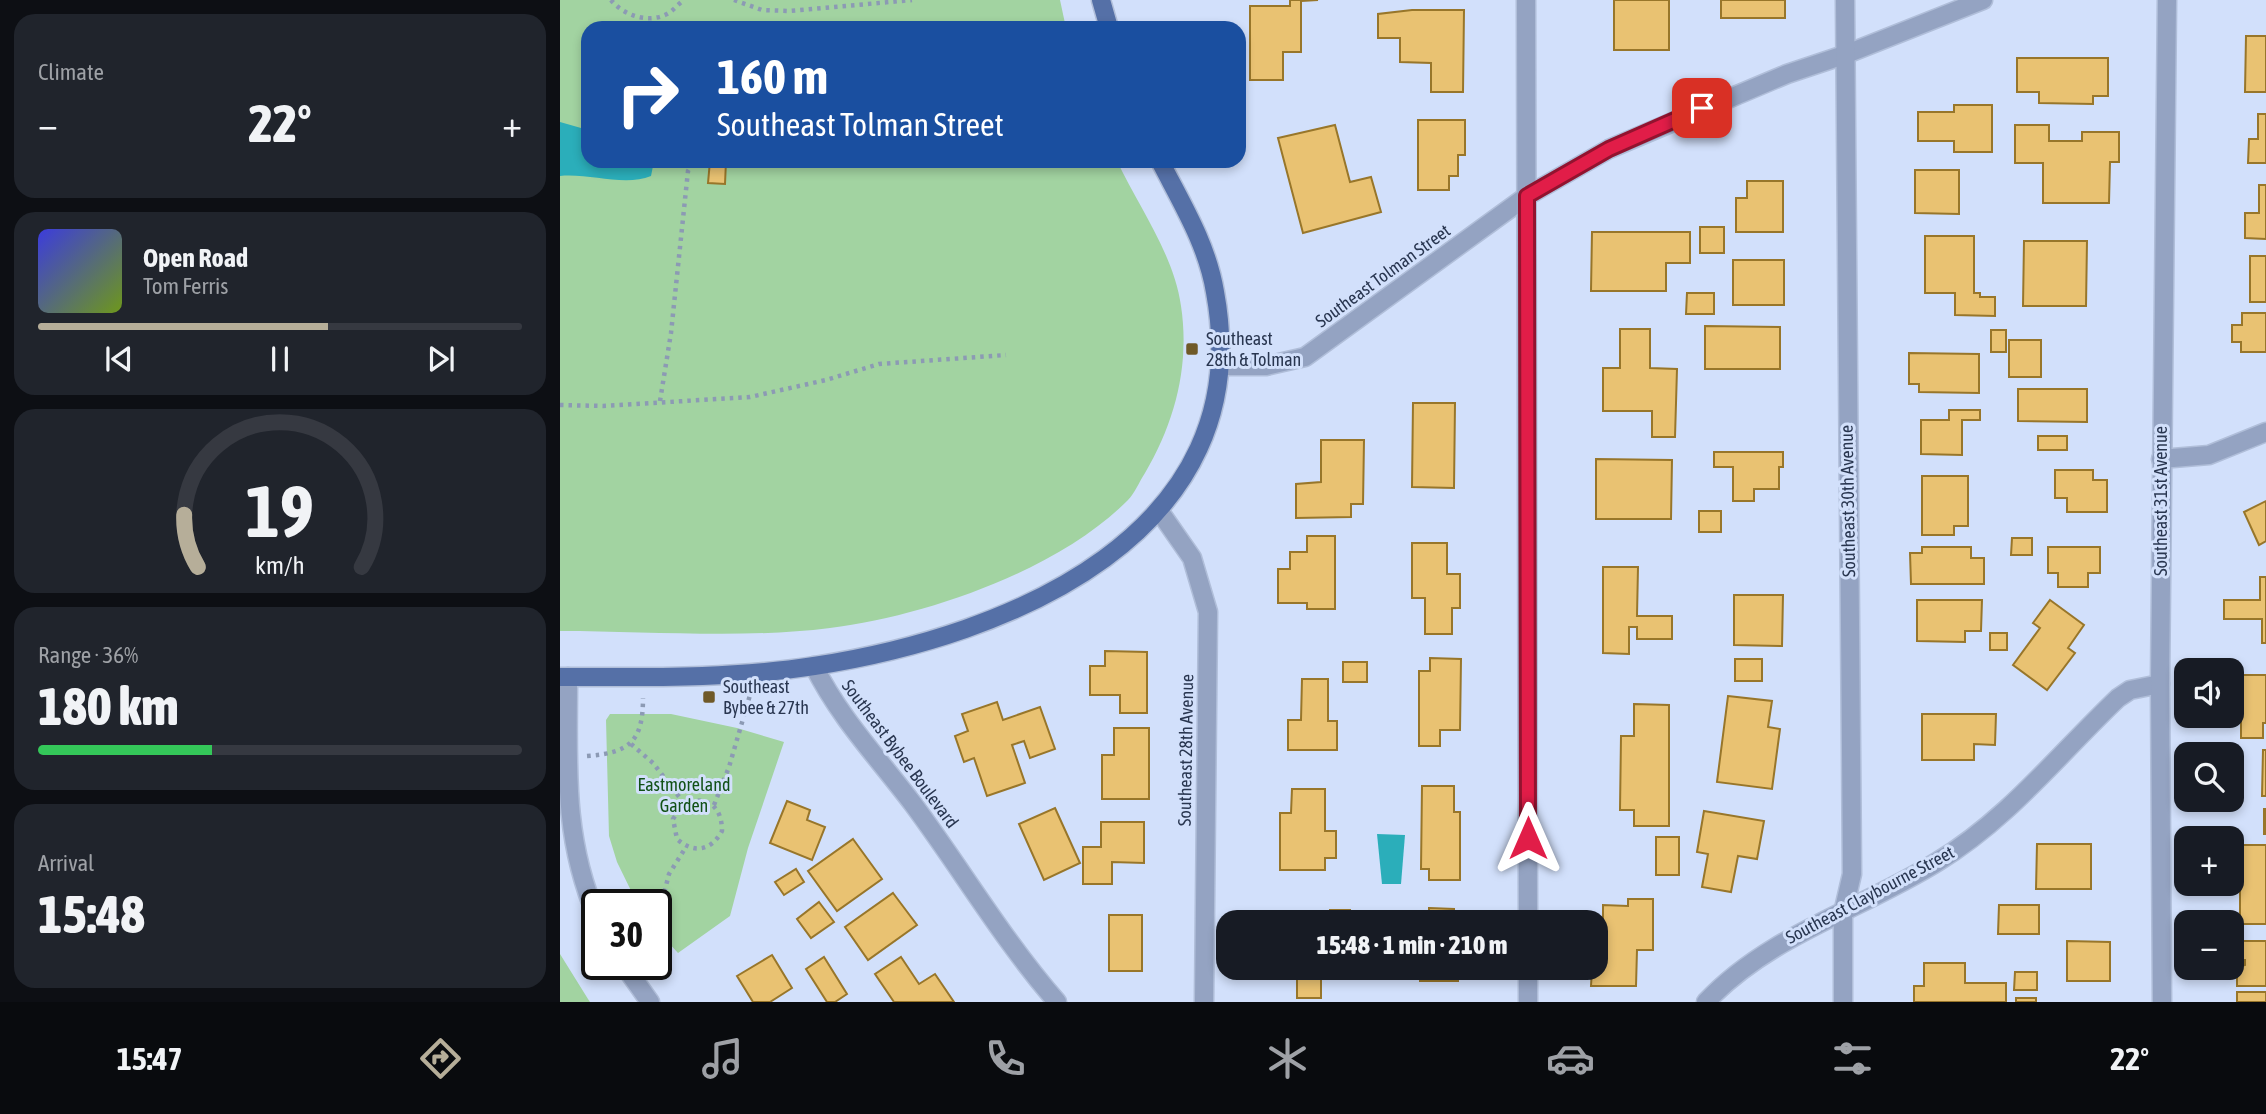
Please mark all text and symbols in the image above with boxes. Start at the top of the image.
text: 160 m [717,48,828,104]
icon: right [602,49,693,140]
text: Climate [38,59,104,85]
pin [1672,78,1732,138]
icon: arrive [1683,89,1721,127]
text: 22° [248,93,312,153]
text: − [38,102,58,145]
text: + [502,102,522,145]
text: Southeast Tolman Street [717,106,1004,143]
street label: Southeast Tolman Street [1311,220,1454,331]
text: Open Road [143,243,248,273]
text: Tom Ferris [143,273,228,299]
place label: Southeast 28th & Tolman [1206,328,1301,370]
icon: previous [100,340,138,378]
icon: pause [261,340,299,378]
icon: next [422,340,460,378]
marker: Southeast 28th & Tolman [1184,341,1200,357]
street label: Southeast 30th Avenue [1836,425,1859,577]
street label: Southeast 31st Avenue [2150,426,2171,576]
text: 19 [246,469,314,552]
text: km/h [255,551,305,579]
text: Range · 36% [38,642,138,668]
map controls [2174,658,2244,980]
button: sound [2174,658,2244,728]
street label: Southeast 28th Avenue [1174,674,1197,826]
street label: Southeast Bybee Boulevard [838,675,963,832]
text: 180 km [38,676,179,736]
place label: Southeast Bybee & 27th [723,676,809,718]
marker: Southeast Bybee & 27th [701,689,717,705]
button: search [2174,742,2244,812]
park label: Eastmoreland Garden [638,774,730,816]
position arrow [1491,801,1565,875]
button: + [2174,826,2244,896]
street label: Southeast Claybourne Street [1782,841,1958,948]
text: Arrival [38,850,94,876]
text: 15:48 [38,884,145,944]
speed limit sign: 30 [581,889,672,980]
button: − [2174,910,2244,980]
text: 15:48 · 1 min · 210 m [1317,930,1507,960]
icon: directions [416,1034,465,1083]
icon: music [698,1034,747,1083]
icon: phone [981,1034,1030,1083]
icon: climate [1263,1034,1312,1083]
icon: car [1546,1034,1595,1083]
icon: filters [1828,1034,1877,1083]
text: 15:47 [117,1040,183,1077]
text: 22° [2110,1040,2149,1077]

